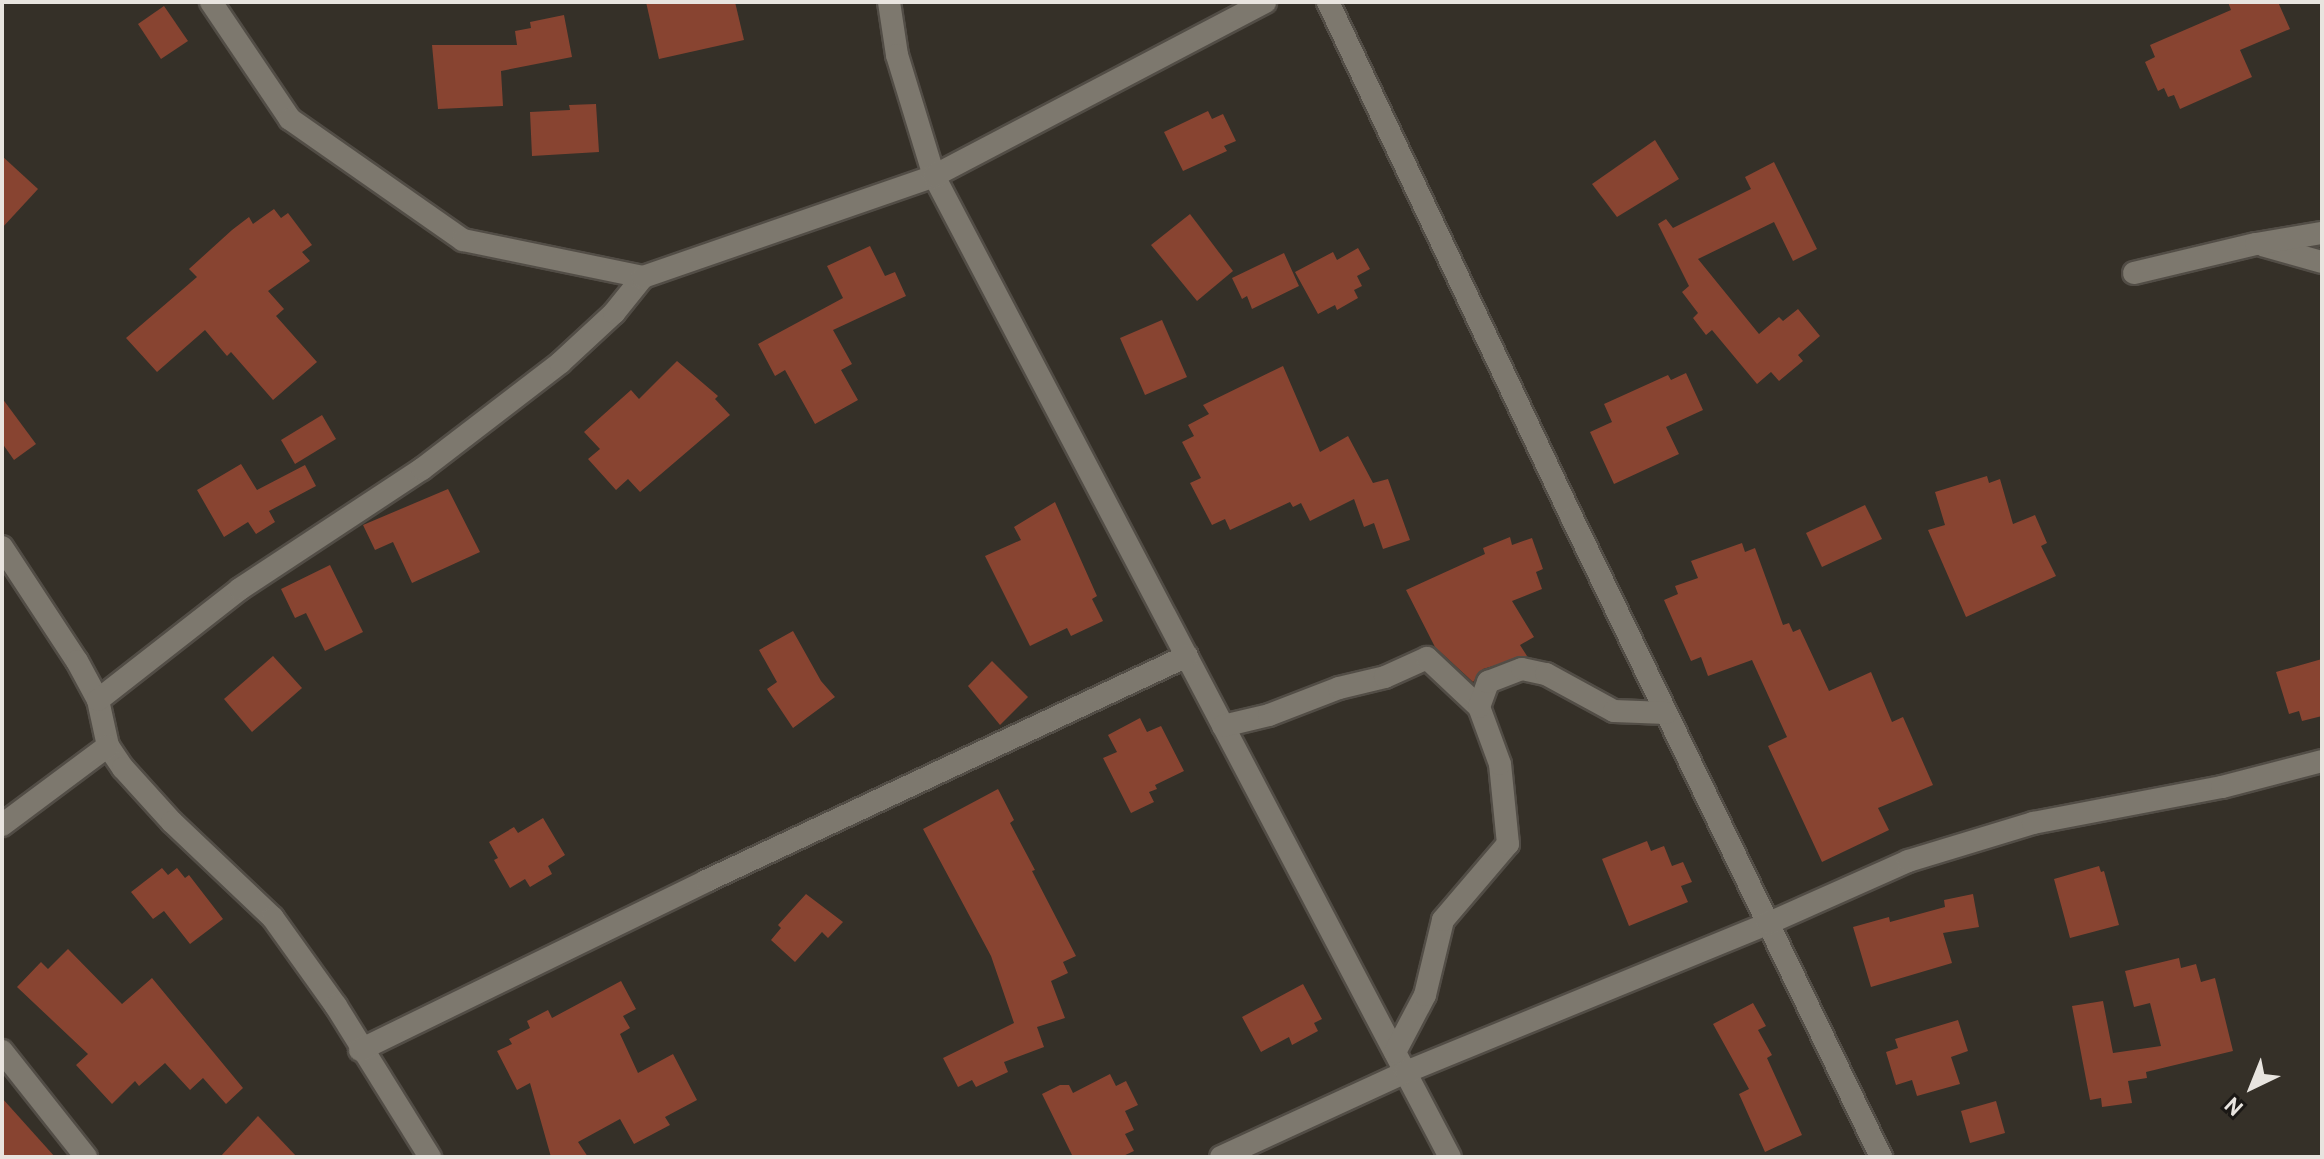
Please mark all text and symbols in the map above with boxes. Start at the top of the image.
north arrow [2212,1047,2292,1127]
text: N [2220,1090,2250,1120]

